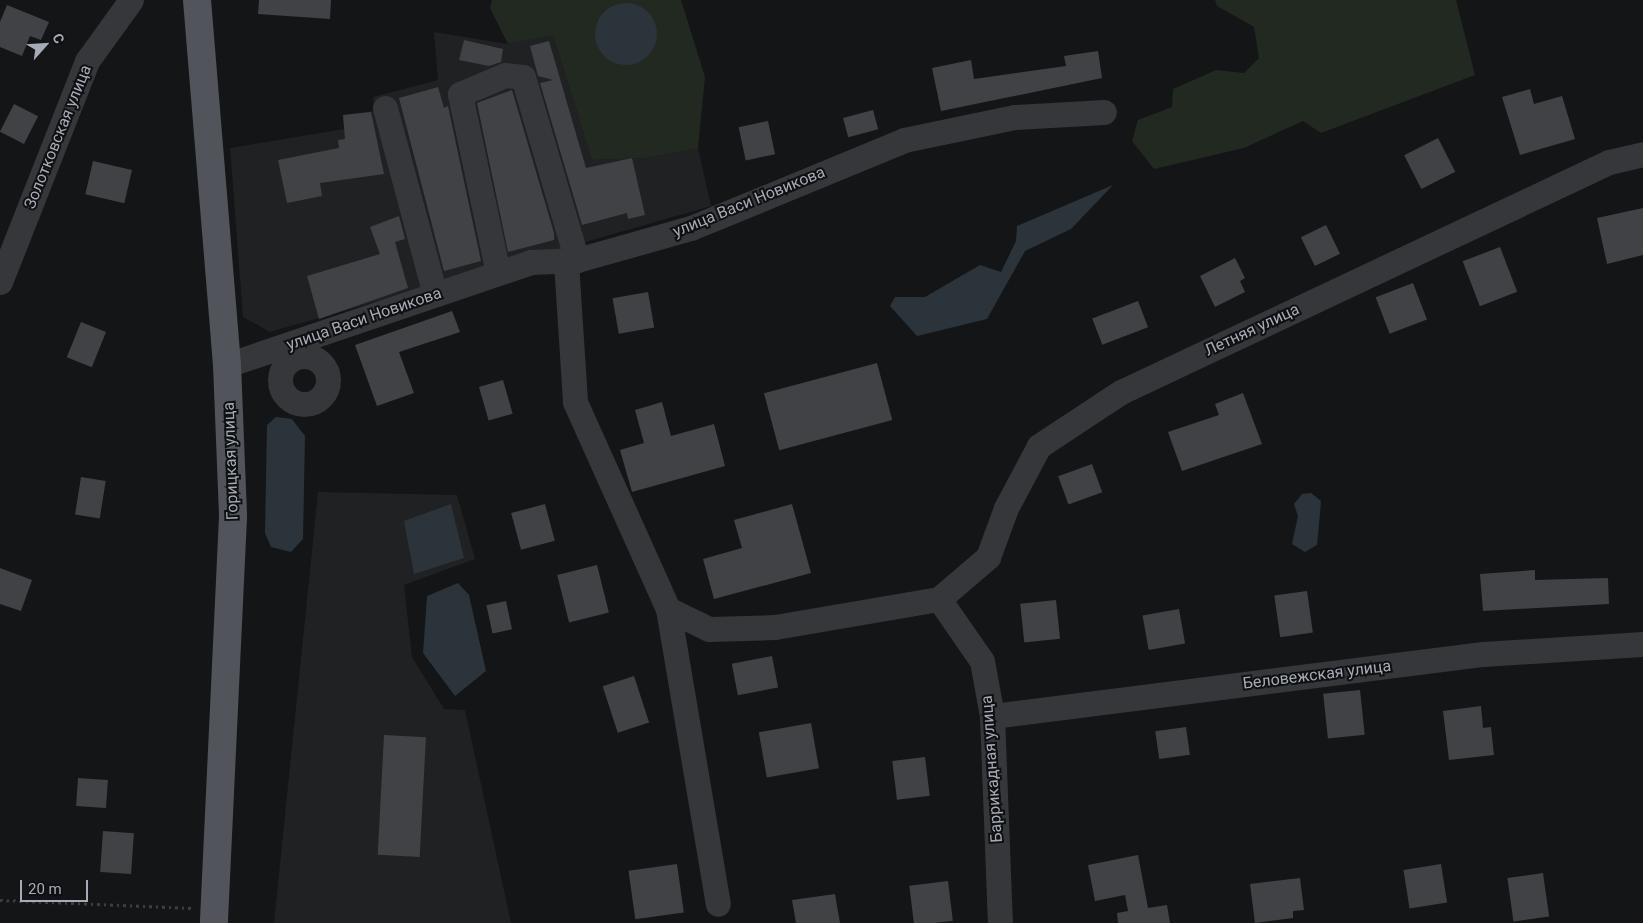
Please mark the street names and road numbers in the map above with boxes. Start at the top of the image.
street label: Золотковская улица [20,62,96,212]
street label: улица Васи Новикова [670,163,828,241]
street label: улица Васи Новикова [284,283,444,355]
street label: Летняя улица [1202,300,1302,360]
street label: Горицкая улица [219,402,243,520]
street label: Беловежская улица [1242,656,1392,694]
street label: Баррикадная улица [977,695,1007,843]

